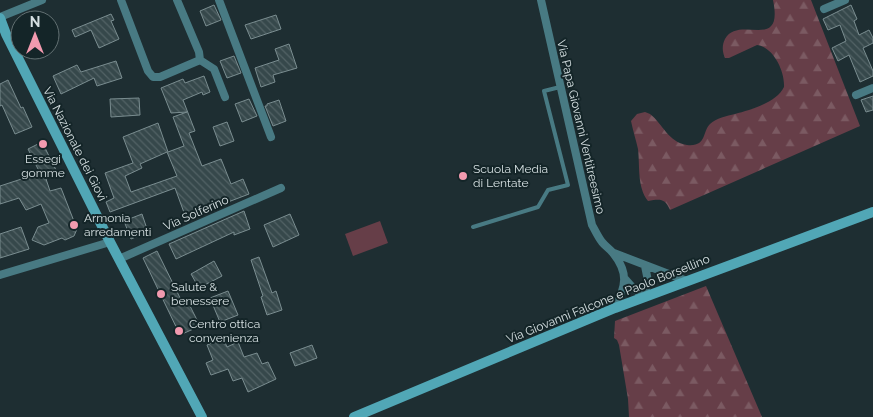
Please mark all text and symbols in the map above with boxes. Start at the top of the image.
north arrow [10,10,60,60]
text: N [30,14,40,30]
street label: Via Papa Giovanni Ventitreesimo [554,39,608,215]
street label: Via Nazionale dei Giovi [40,85,110,203]
marker: Essegi gomme [37,138,49,150]
place label: Essegi gomme [21,152,65,180]
place label: Scuola Media di Lentate [473,162,548,190]
marker: Scuola Media di Lentate [457,170,469,182]
street label: Via Solferino [161,192,231,234]
place label: Armonia arredamenti [84,211,151,239]
marker: Armonia arredamenti [68,219,80,231]
street label: Via Giovanni Falcone e Paolo Borsellino [504,252,712,346]
place label: Salute & benessere [171,280,229,308]
marker: Salute & benessere [155,288,167,300]
place label: Centro ottica convenienza [189,317,260,345]
marker: Centro ottica convenienza [173,325,185,337]

